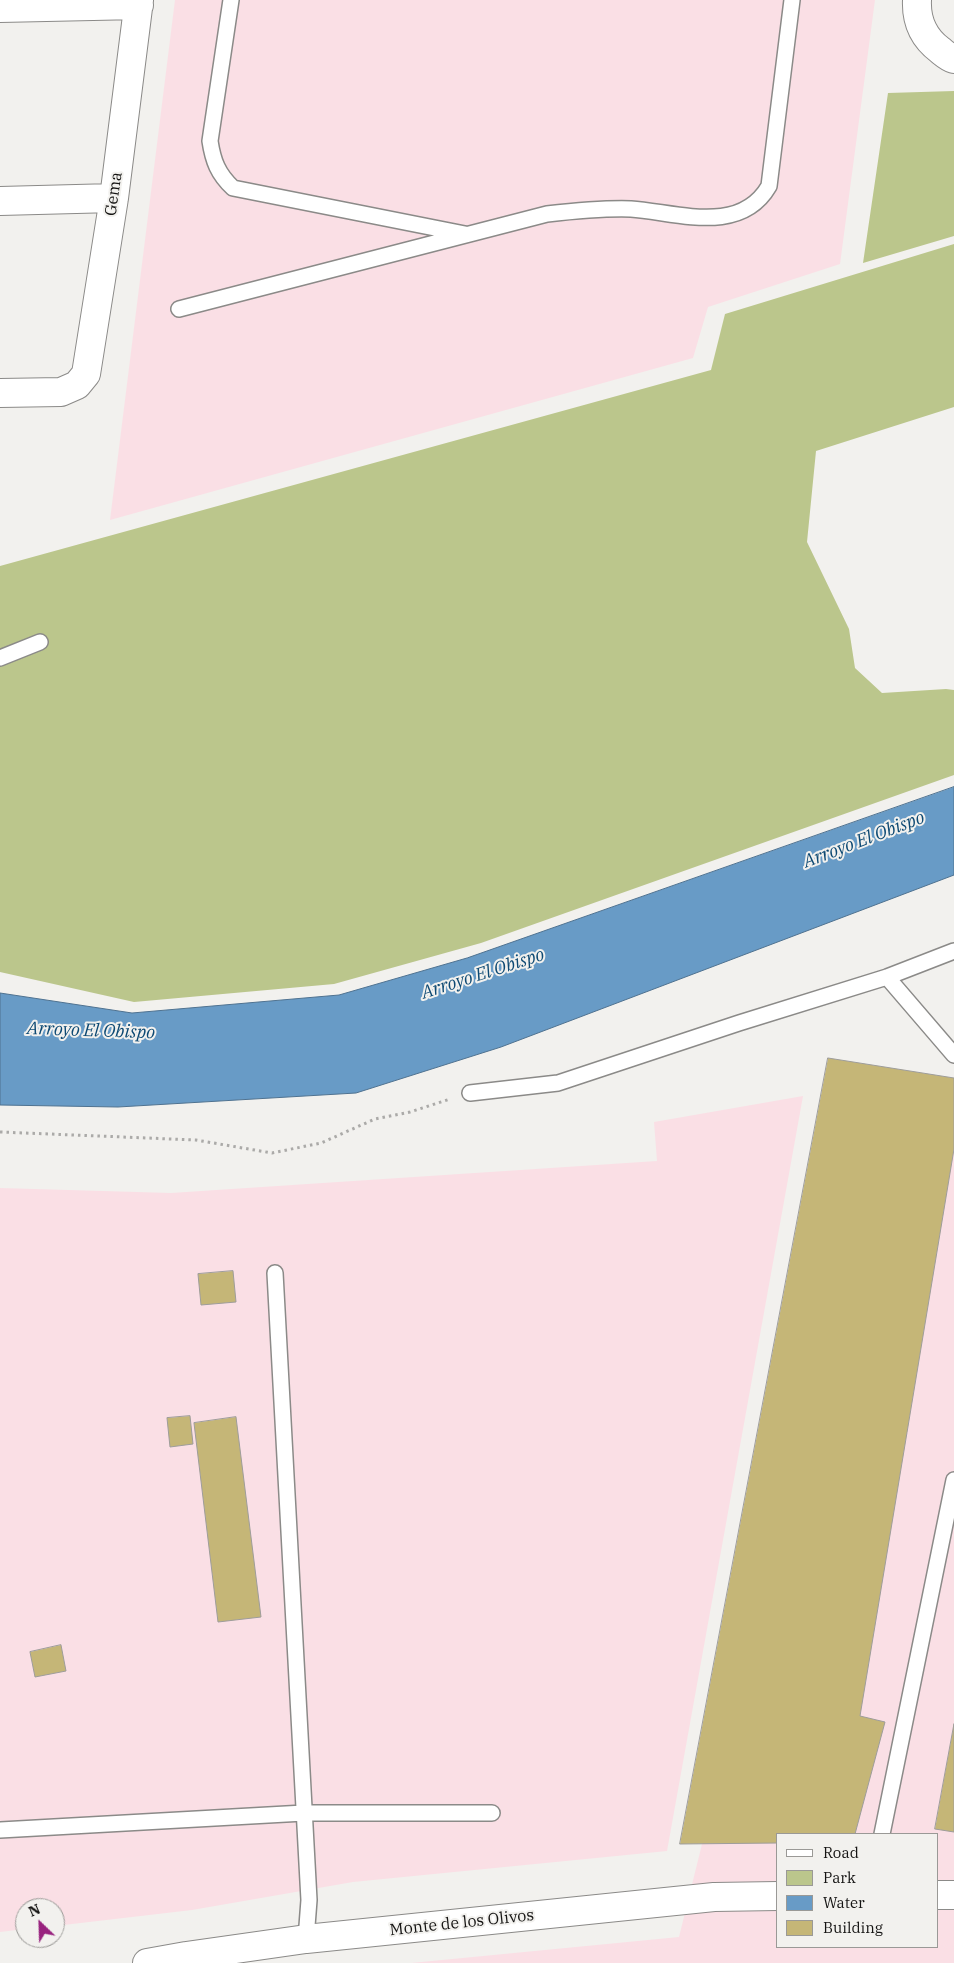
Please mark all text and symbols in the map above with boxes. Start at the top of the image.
street label: Gema [101,171,127,217]
water label: Arroyo El Obispo [800,807,928,873]
water label: Arroyo El Obispo [419,944,547,1004]
water label: Arroyo El Obispo [27,1018,155,1044]
legend [776,1833,939,1948]
text: Road [823,1843,859,1862]
text: Park [823,1868,856,1887]
text: Water [823,1893,865,1912]
north arrow [15,1898,65,1948]
text: N [26,1900,43,1921]
street label: Monte de los Olivos [389,1906,535,1940]
text: Building [823,1918,883,1937]

